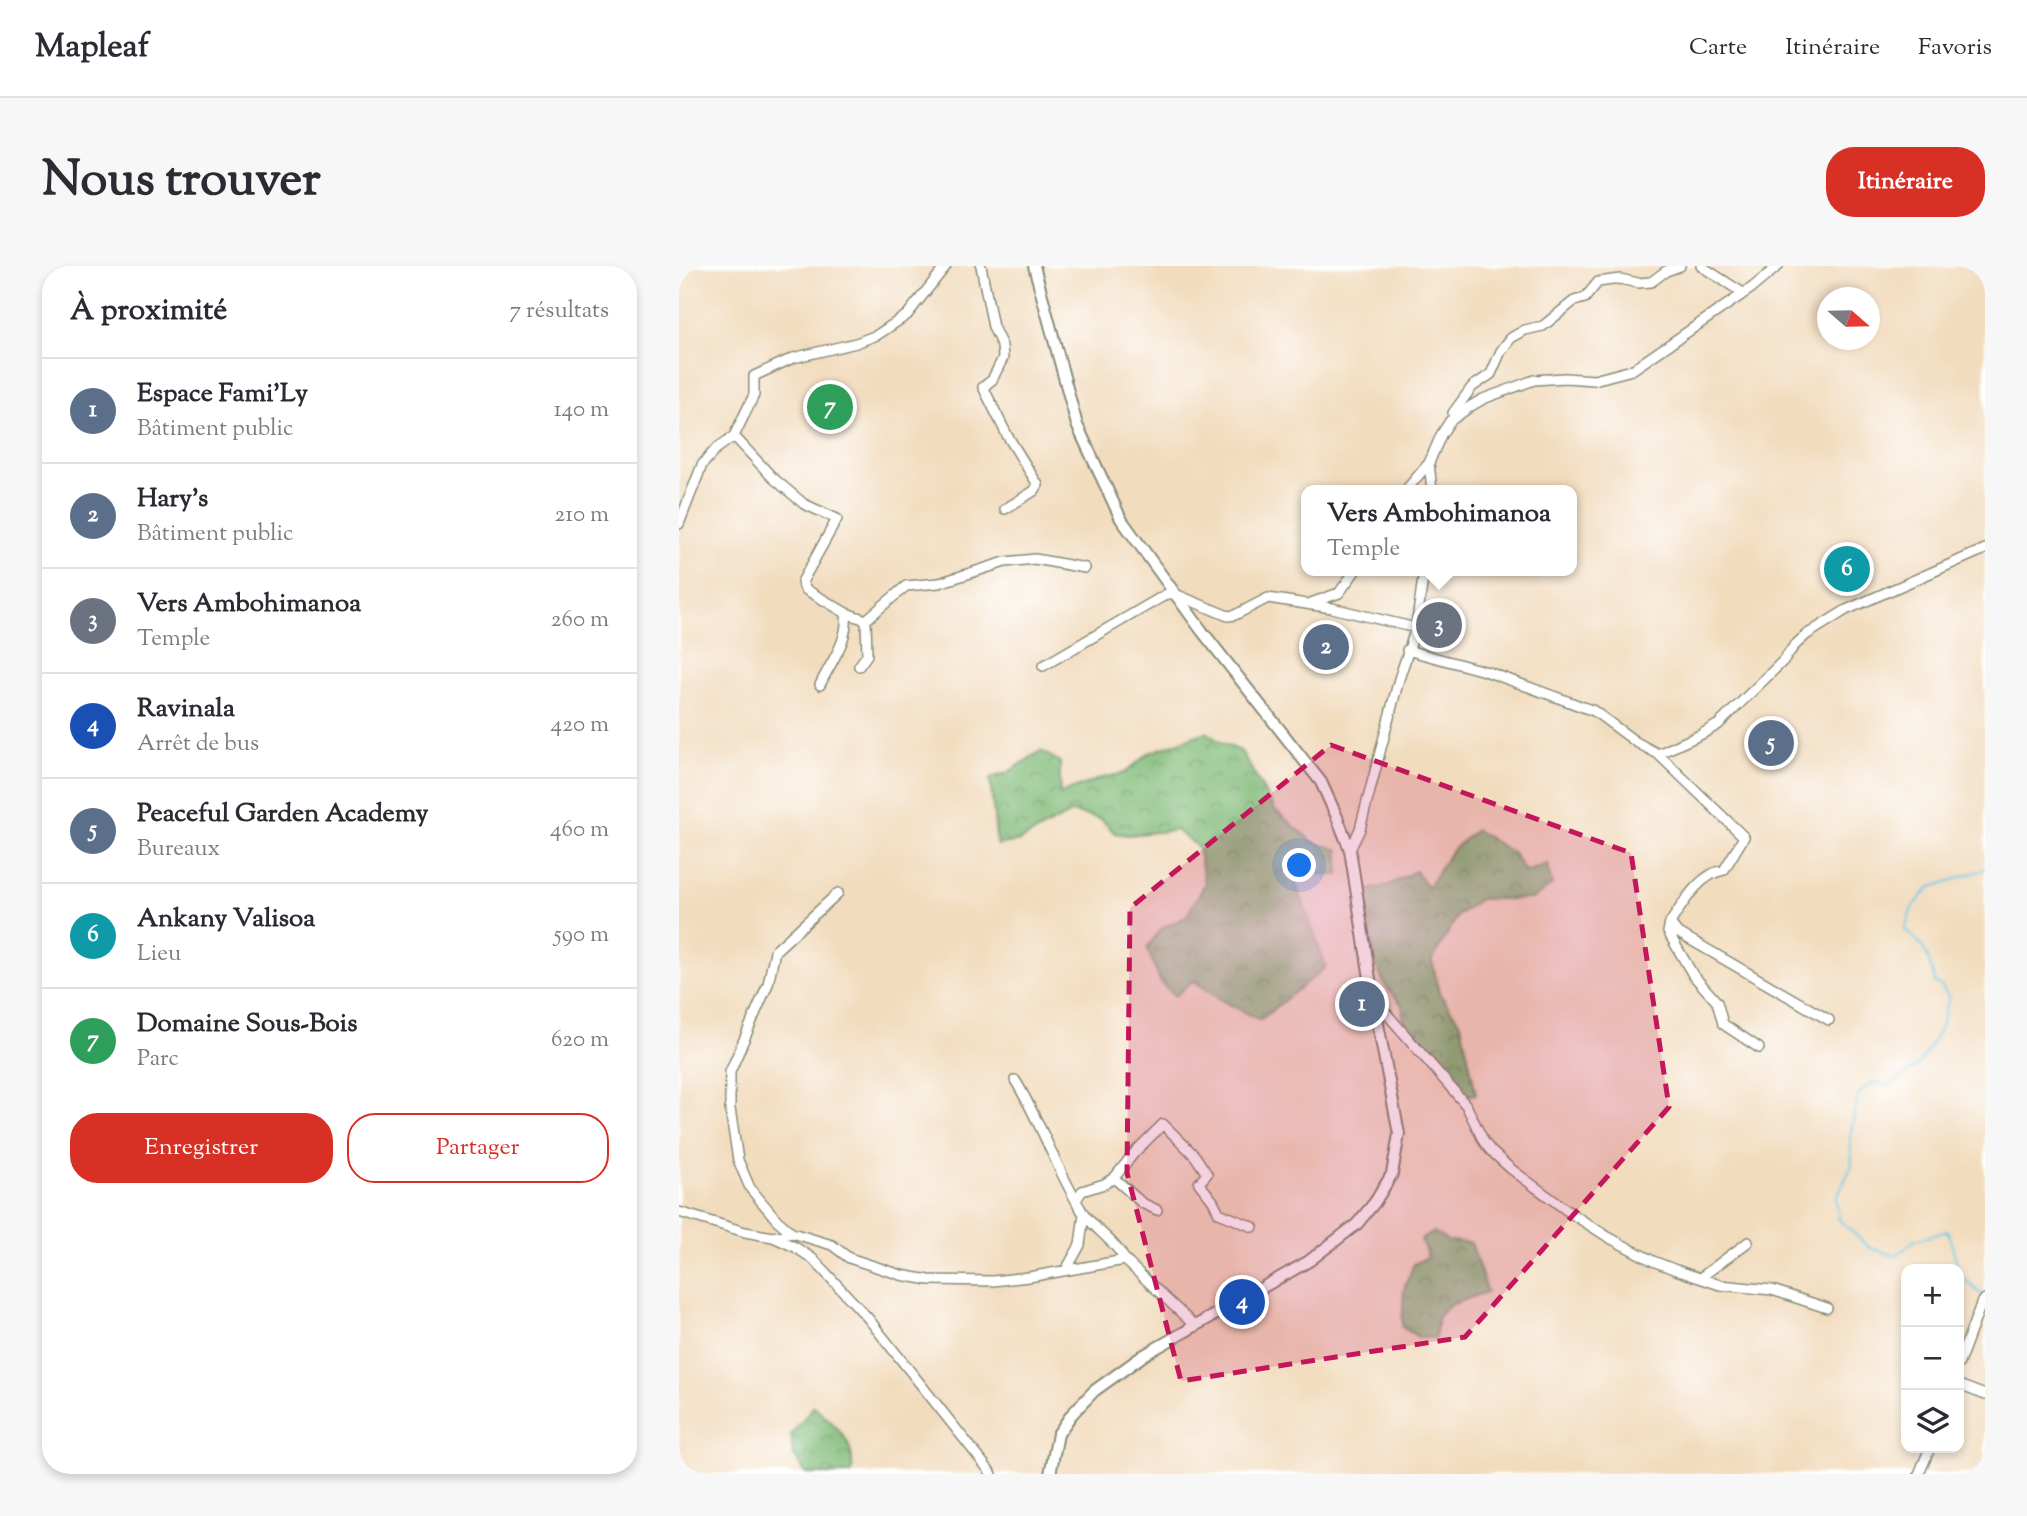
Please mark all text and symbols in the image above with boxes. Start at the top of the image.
text: Mapleaf [35,24,149,72]
text: Carte [1689,31,1747,65]
text: Itinéraire [1785,31,1880,65]
text: Favoris [1918,31,1992,65]
text: Nous trouver [42,147,321,217]
button: Itinéraire [1826,147,1985,217]
north arrow [1817,287,1880,350]
text: À proximité [70,290,227,333]
text: 7 résultats [510,295,609,328]
text: Espace Fami'Ly [137,376,308,413]
pin: 7 [807,381,853,433]
text: 1 [89,394,97,427]
text: 140 m [554,394,609,427]
text: Bâtiment public [137,413,293,446]
text: Hary's [137,481,208,518]
popup [1301,485,1577,576]
text: Vers Ambohimanoa [1327,496,1551,533]
text: 2 [88,499,98,532]
text: 210 m [555,499,609,532]
text: Bâtiment public [137,518,293,551]
text: Temple [1327,533,1400,566]
pin: 6 [1824,543,1870,595]
text: Vers Ambohimanoa [137,586,361,623]
pin: 3 [1416,599,1462,651]
text: 3 [88,604,98,637]
text: 260 m [551,604,609,637]
pin: 2 [1303,621,1349,673]
text: Temple [137,623,210,656]
text: Ravinala [137,691,235,728]
text: 4 [87,709,99,742]
text: 420 m [551,709,609,742]
pin: 5 [1748,717,1794,769]
text: Arrêt de bus [137,728,259,761]
text: Peaceful Garden Academy [137,796,428,833]
text: 5 [89,814,97,847]
text: 460 m [550,814,609,847]
text: Bureaux [137,833,220,866]
your location [1282,848,1316,882]
text: Ankany Valisoa [137,901,315,938]
text: 6 [87,919,99,952]
text: 590 m [554,919,609,952]
text: Lieu [137,938,181,971]
pin: 1 [1339,978,1385,1030]
text: Domaine Sous-Bois [137,1006,357,1043]
text: 7 [87,1024,99,1057]
text: 620 m [551,1024,609,1057]
text: Parc [137,1043,179,1076]
button: Enregistrer [70,1113,333,1183]
button: Partager [347,1113,609,1183]
map controls [1901,1264,1964,1453]
button: + [1901,1264,1964,1327]
pin: 4 [1219,1276,1265,1328]
button: − [1901,1327,1964,1390]
button: layers [1901,1390,1964,1453]

